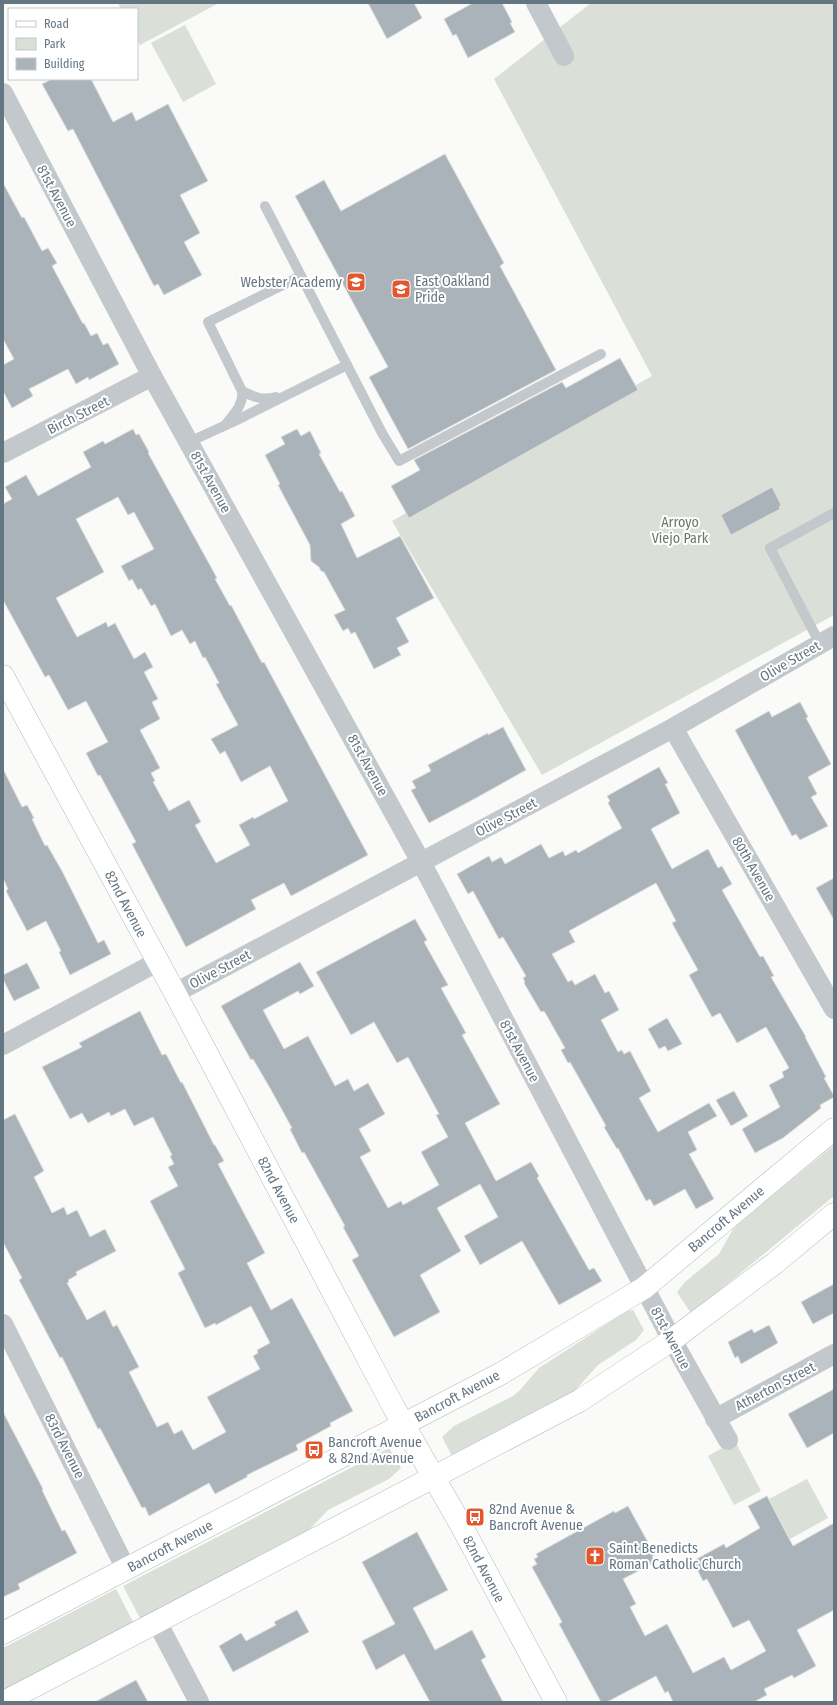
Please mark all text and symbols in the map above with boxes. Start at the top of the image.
legend [8,8,138,80]
text: Road [44,17,69,31]
text: Park [44,37,66,51]
text: Building [44,57,85,71]
street label: 81st Avenue [33,162,80,230]
school or university icon: Webster Academy [345,271,367,293]
place label: East Oakland Pride [415,273,489,306]
place label: Webster Academy [240,274,343,291]
school or university icon: East Oakland Pride [390,278,412,300]
street label: Birch Street [45,393,112,438]
street label: 81st Avenue [187,448,235,516]
park label: Arroyo Viejo Park [652,514,709,547]
street label: Olive Street [757,637,824,686]
street label: 81st Avenue [344,731,392,799]
street label: Olive Street [473,794,540,841]
street label: 80th Avenue [728,834,779,905]
street label: 82nd Avenue [101,868,150,941]
street label: Olive Street [187,946,254,993]
street label: 81st Avenue [496,1017,543,1085]
street label: 82nd Avenue [254,1154,303,1227]
street label: Bancroft Avenue [685,1183,768,1256]
street label: 81st Avenue [647,1304,694,1372]
street label: Atherton Street [732,1358,818,1415]
street label: Bancroft Avenue [412,1367,503,1426]
street label: 83rd Avenue [41,1411,88,1482]
place label: Bancroft Avenue & 82nd Avenue [328,1434,422,1467]
bus stop icon: Bancroft Avenue & 82nd Avenue [303,1439,325,1461]
place label: 82nd Avenue & Bancroft Avenue [489,1501,583,1534]
bus stop icon: 82nd Avenue & Bancroft Avenue [464,1506,486,1528]
street label: Bancroft Avenue [125,1517,216,1576]
street label: 82nd Avenue [459,1533,508,1606]
place label: Saint Benedicts Roman Catholic Church [609,1540,741,1573]
church icon: Saint Benedicts Roman Catholic Church [584,1545,606,1567]

